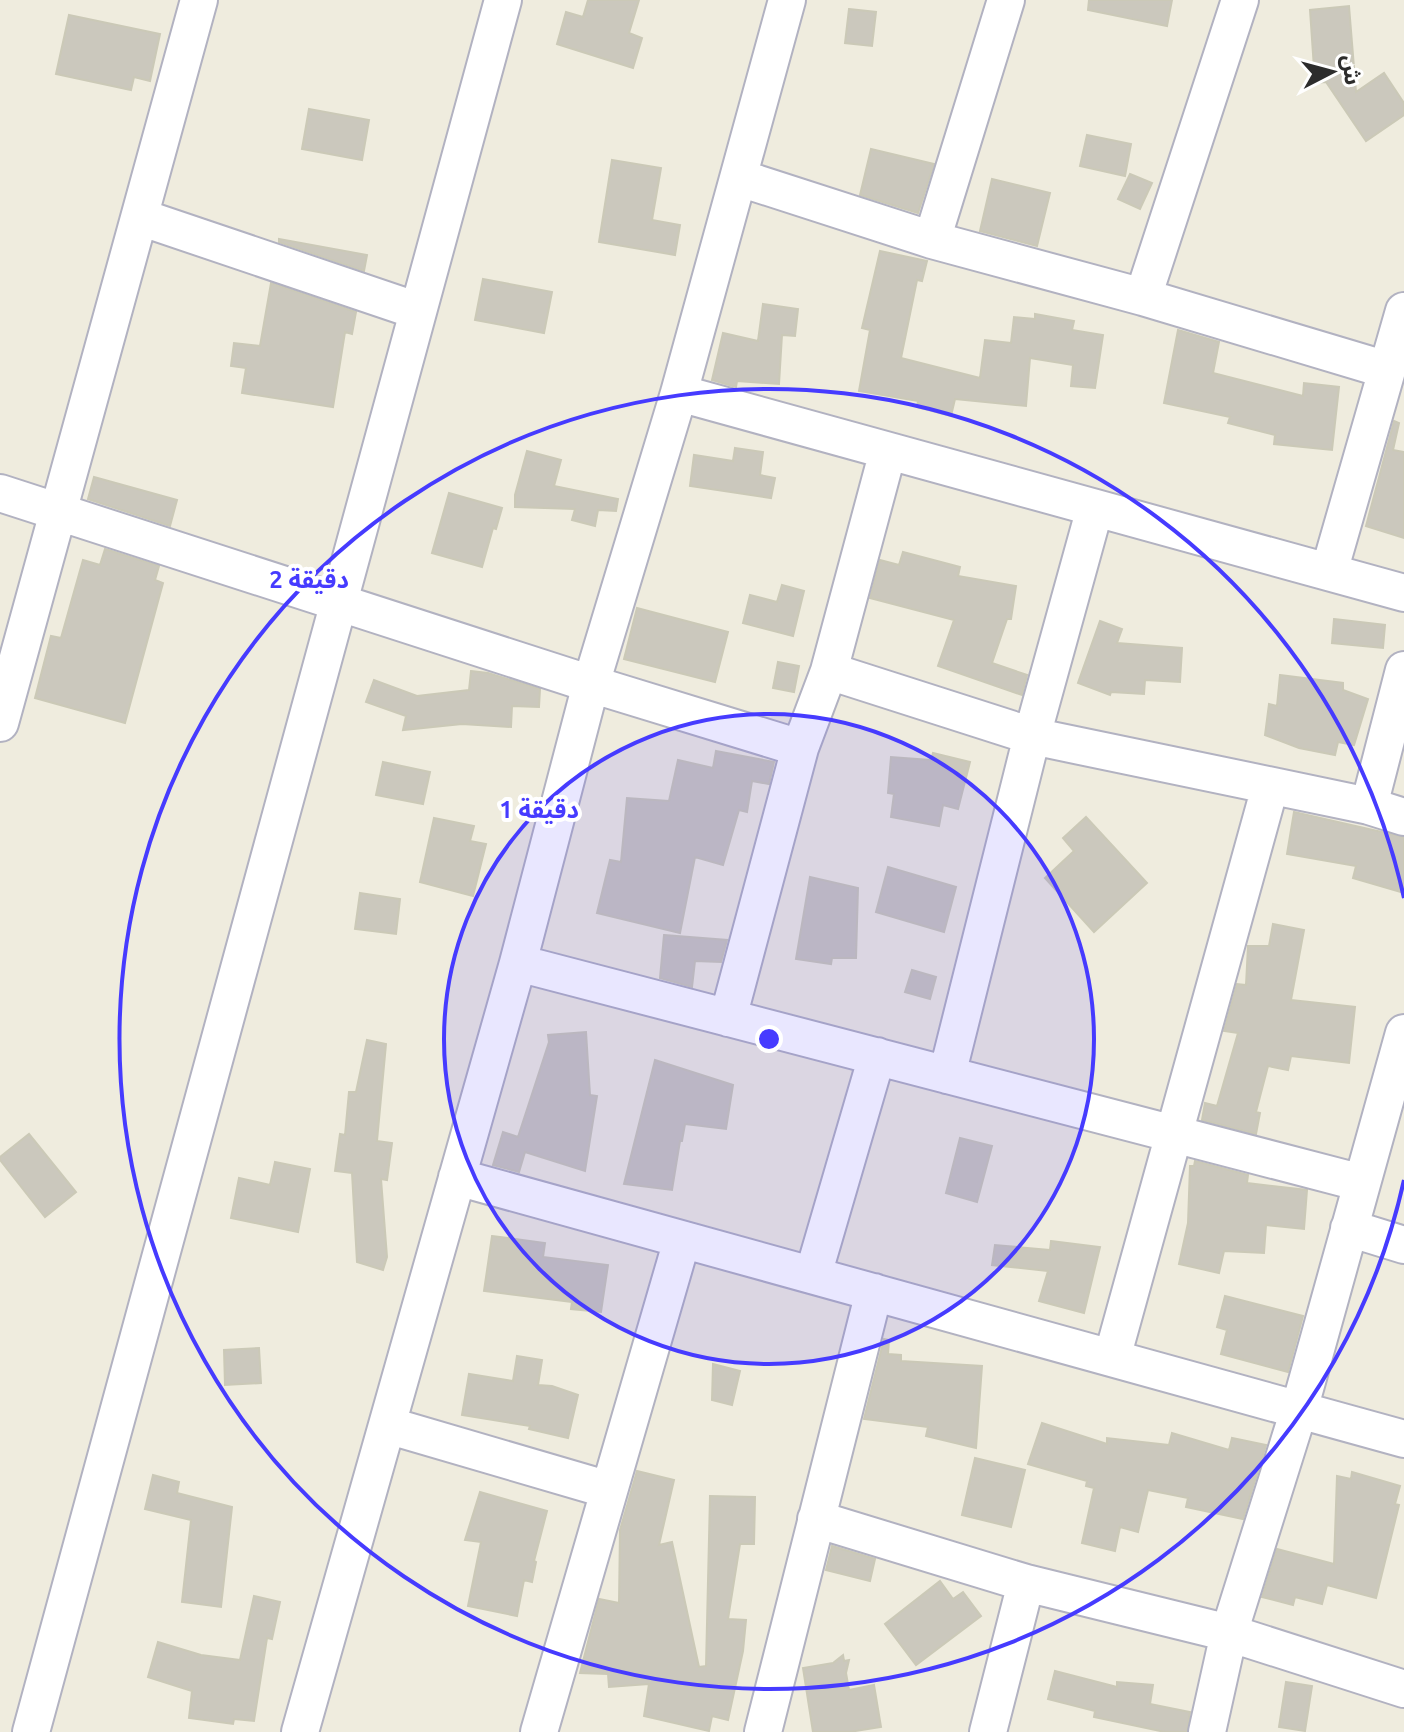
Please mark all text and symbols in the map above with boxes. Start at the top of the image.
north arrow [1292,32,1372,112]
text: ش [1337,54,1366,86]
text: 2 دقيقة [269,566,349,594]
text: 1 دقيقة [499,796,579,824]
centre of rings [755,1025,783,1053]

